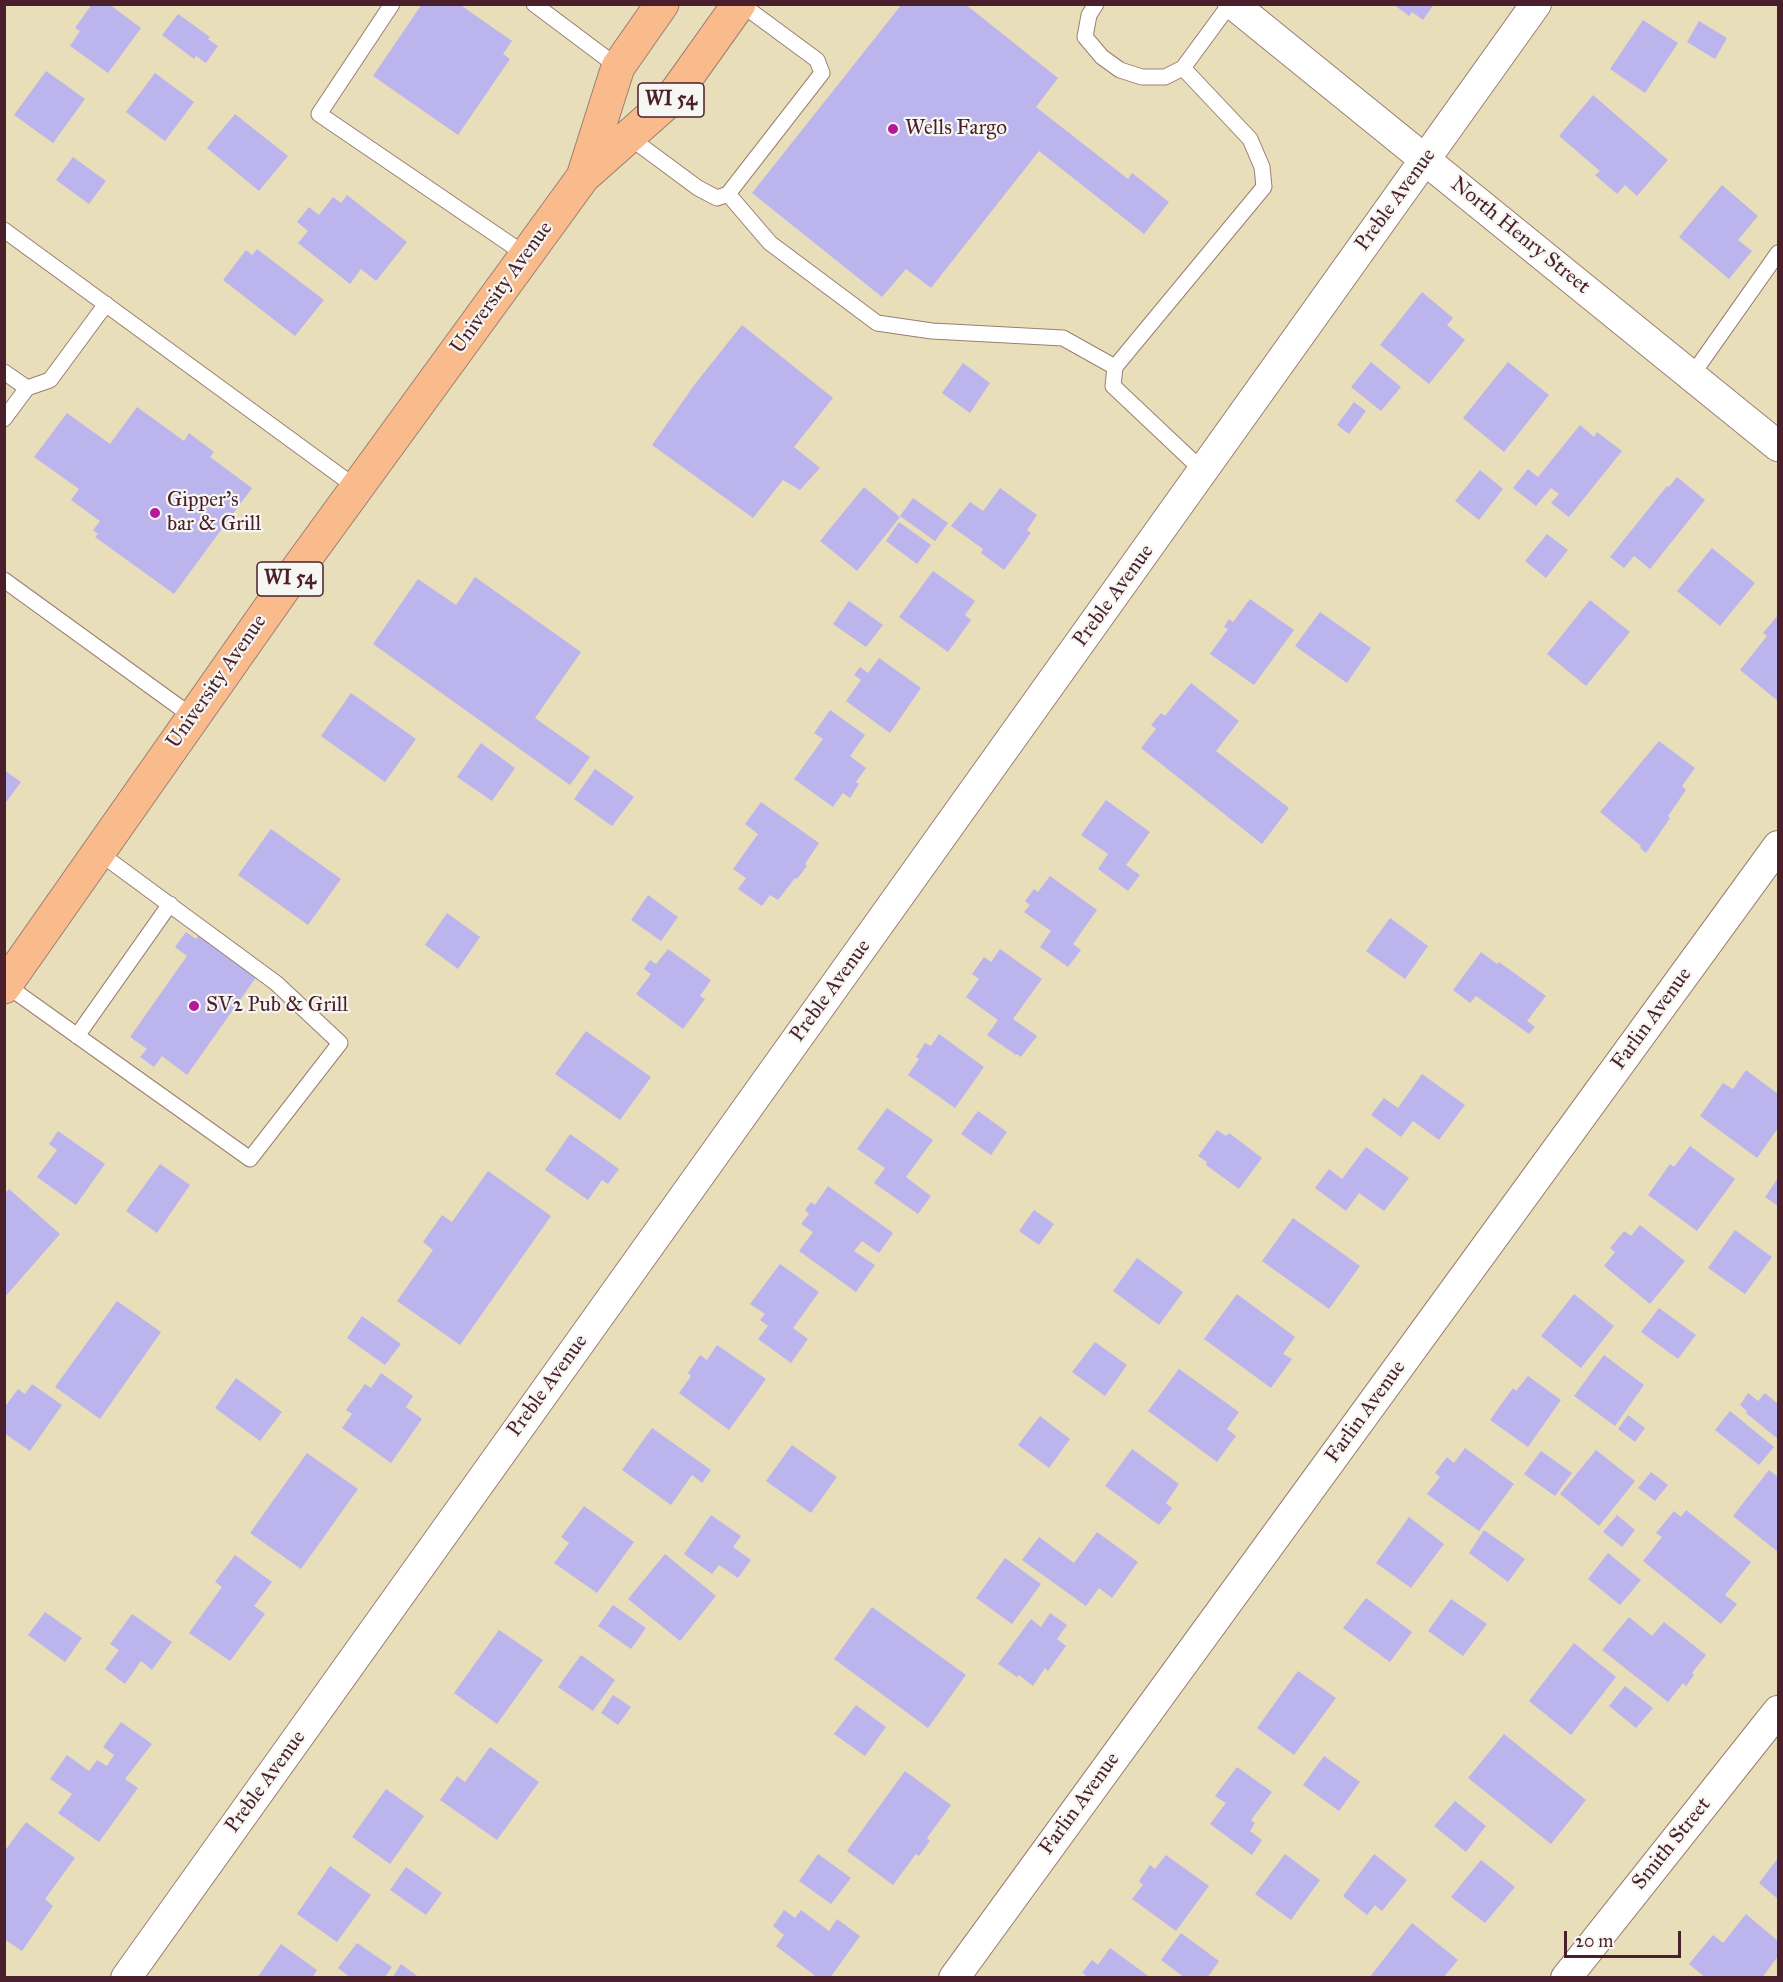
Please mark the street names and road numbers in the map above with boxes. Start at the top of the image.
road number: WI 54 [638,83,704,117]
street label: Preble Avenue [1350,144,1442,256]
street label: North Henry Street [1445,172,1595,300]
street label: University Avenue [445,217,559,359]
street label: Preble Avenue [1068,540,1160,652]
road number: WI 54 [257,562,323,596]
street label: University Avenue [161,610,273,754]
street label: Preble Avenue [785,935,877,1047]
street label: Farlin Avenue [1606,963,1698,1075]
street label: Preble Avenue [502,1330,594,1442]
street label: Farlin Avenue [1320,1356,1412,1468]
street label: Preble Avenue [220,1726,312,1838]
street label: Farlin Avenue [1034,1748,1126,1860]
street label: Smith Street [1627,1793,1717,1895]

